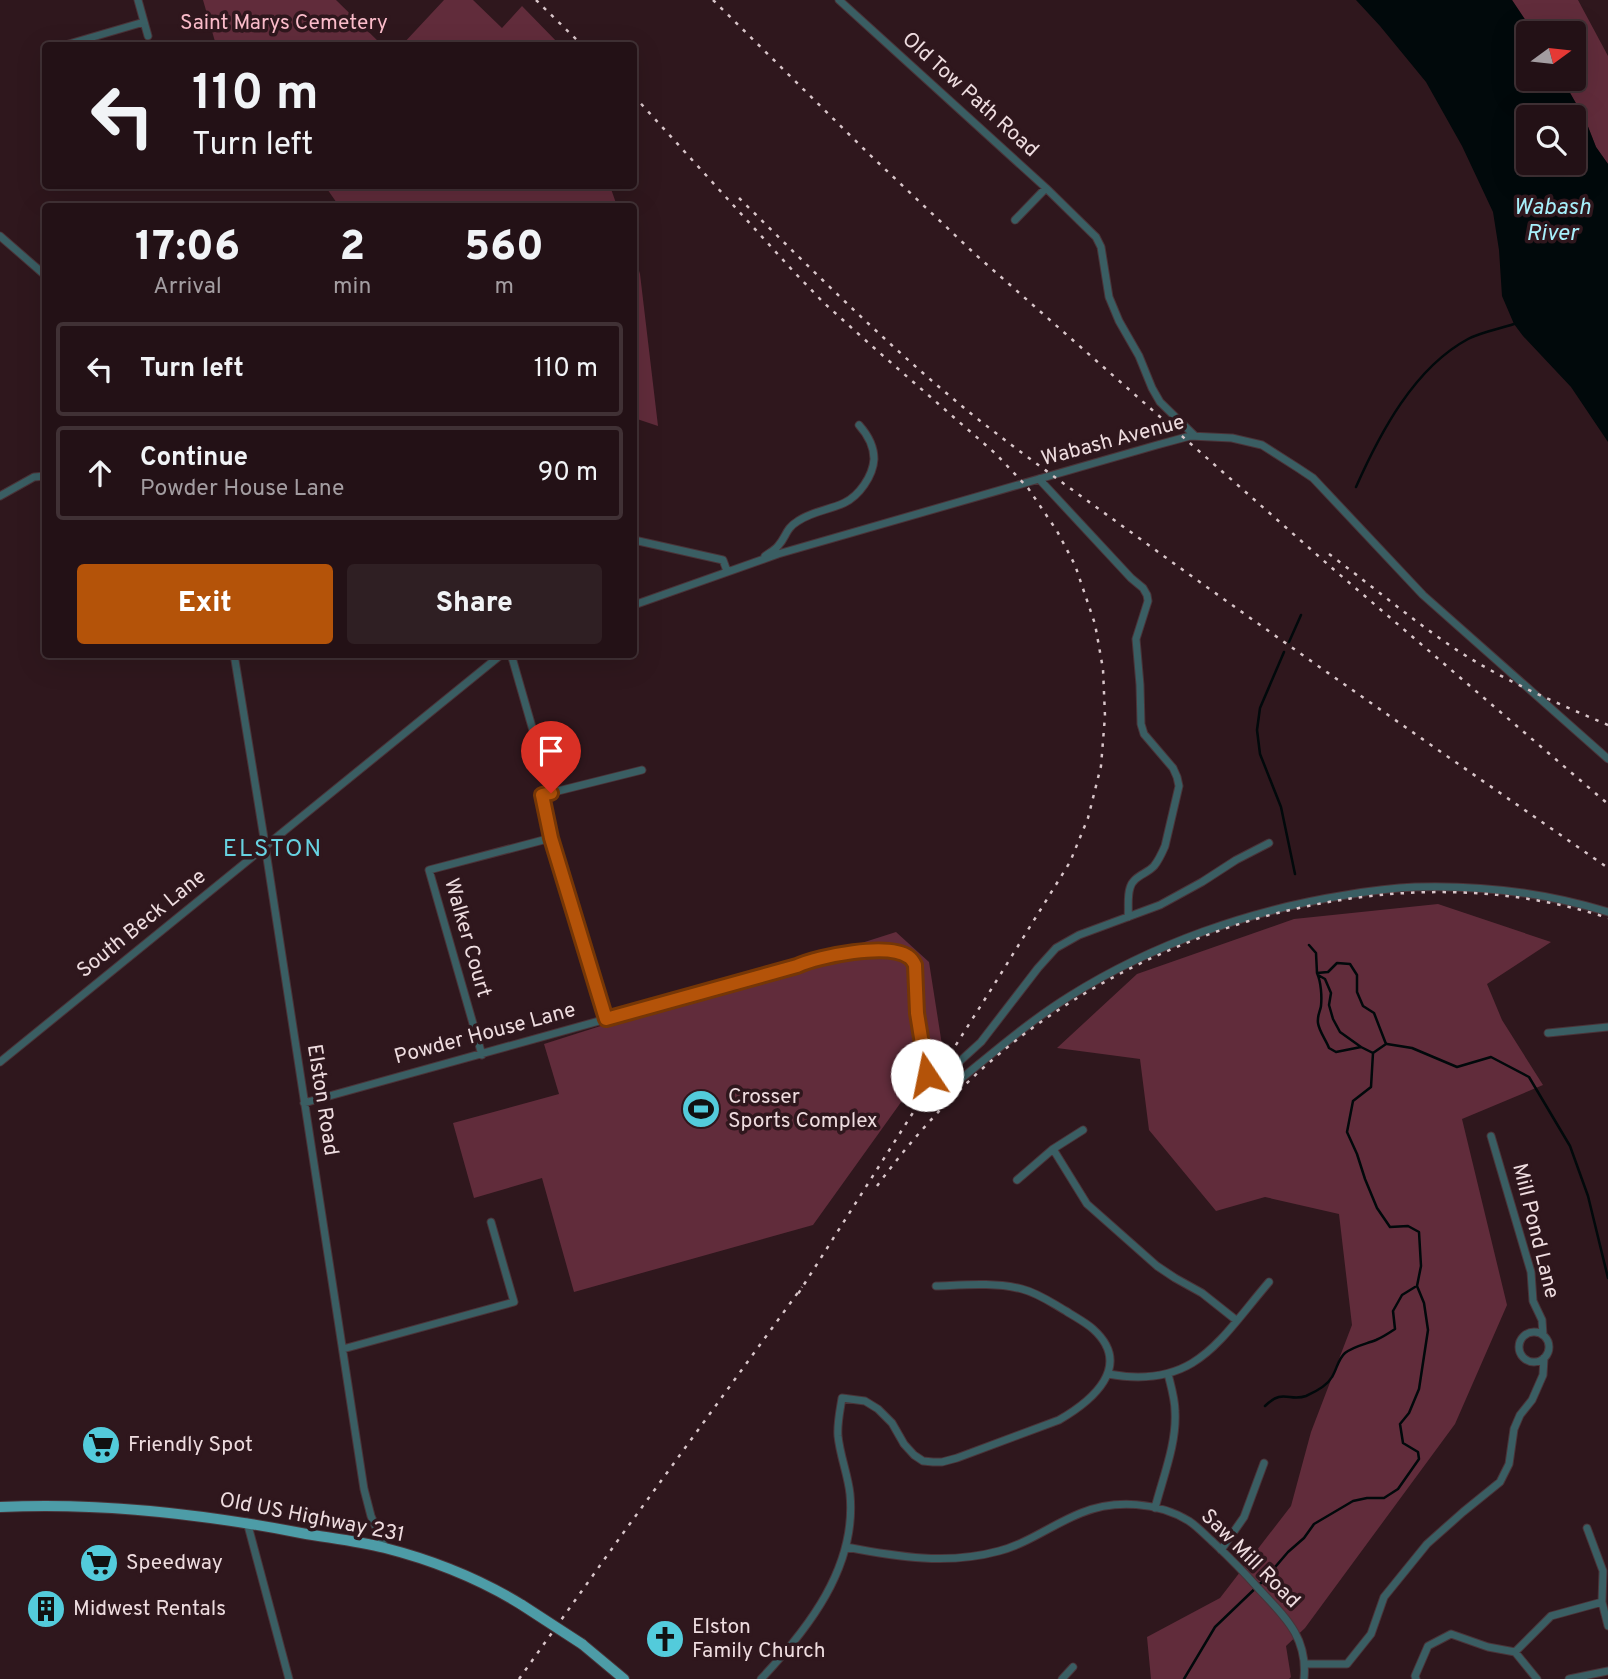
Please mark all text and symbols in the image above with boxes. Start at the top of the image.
park label: Saint Marys Cemetery [180,10,388,37]
north arrow [1516,21,1586,91]
map controls [1516,21,1586,175]
street label: Old Tow Path Road [896,26,1044,164]
text: 110 m [192,65,319,127]
icon: left [77,70,168,161]
button: search [1516,105,1586,175]
text: Turn left [192,126,313,166]
water label: Wabash River [1513,194,1591,249]
text: 17:06 [135,222,240,275]
text: 2 [339,222,365,275]
text: 560 [464,222,544,275]
text: Arrival [153,273,222,302]
text: min [333,273,371,302]
text: m [494,273,514,302]
icon: left [81,350,119,388]
text: Turn left [140,353,244,386]
text: 110 m [534,353,598,386]
street label: Wabash Avenue [1038,409,1188,473]
text: Continue [140,442,248,475]
icon: ahead [81,454,119,492]
text: 90 m [538,457,598,490]
text: Powder House Lane [140,475,344,504]
button: Exit [77,564,333,644]
button: Share [347,564,602,644]
pin [521,721,581,793]
icon: arrive [532,732,570,770]
district label: ELSTON [223,835,323,865]
street label: South Beck Lane [72,864,212,984]
street label: Walker Court [437,875,497,1001]
street label: Powder House Lane [391,997,579,1071]
position arrow [890,1038,964,1112]
street label: Elston Road [300,1042,344,1158]
place label: Crosser Sports Complex [728,1084,878,1135]
sports icon: Crosser Sports Complex [680,1088,722,1130]
street label: Mill Pond Lane [1505,1161,1565,1301]
supermarket icon: Friendly Spot [80,1424,122,1466]
place label: Friendly Spot [128,1432,253,1459]
street label: Old US Highway 231 [217,1487,407,1549]
street label: Saw Mill Road [1194,1503,1306,1615]
supermarket icon: Speedway [78,1542,120,1584]
place label: Speedway [126,1550,223,1577]
building icon: Midwest Rentals [25,1588,67,1630]
place label: Midwest Rentals [73,1596,226,1623]
place label: Elston Family Church [692,1614,825,1665]
church icon: Elston Family Church [644,1618,686,1660]

